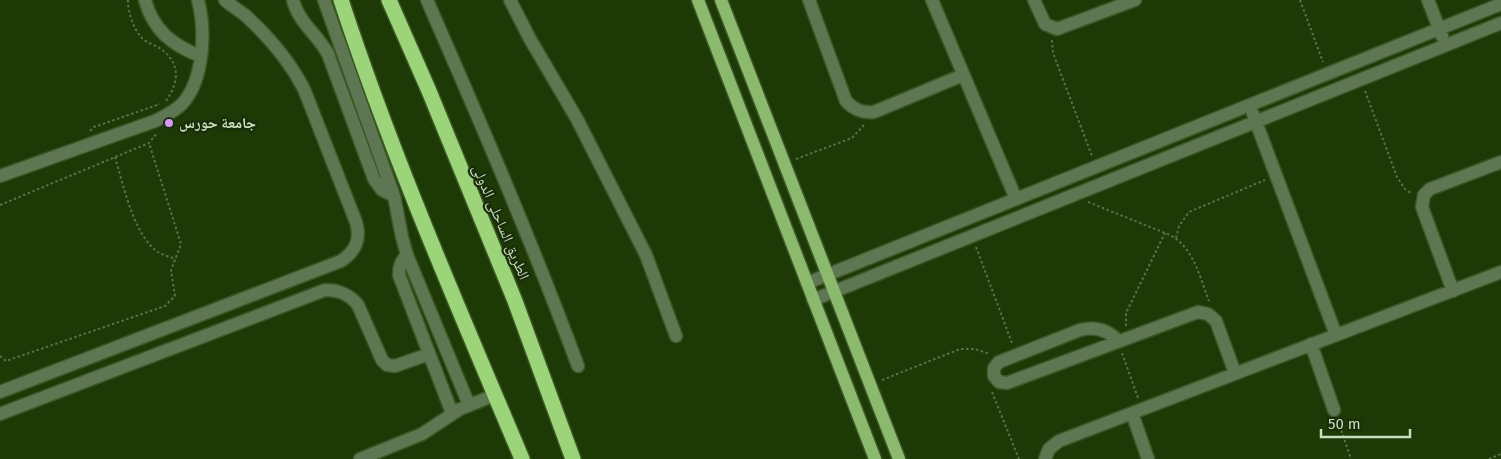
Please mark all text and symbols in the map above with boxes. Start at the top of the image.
place label: جامعة حورس [179,114,256,132]
marker: جامعة حورس [163,117,175,129]
street label: الطريق الساحلى الدولى [468,162,533,283]
scale bar [1321,406,1410,438]
text: 50 m [1328,415,1361,433]

